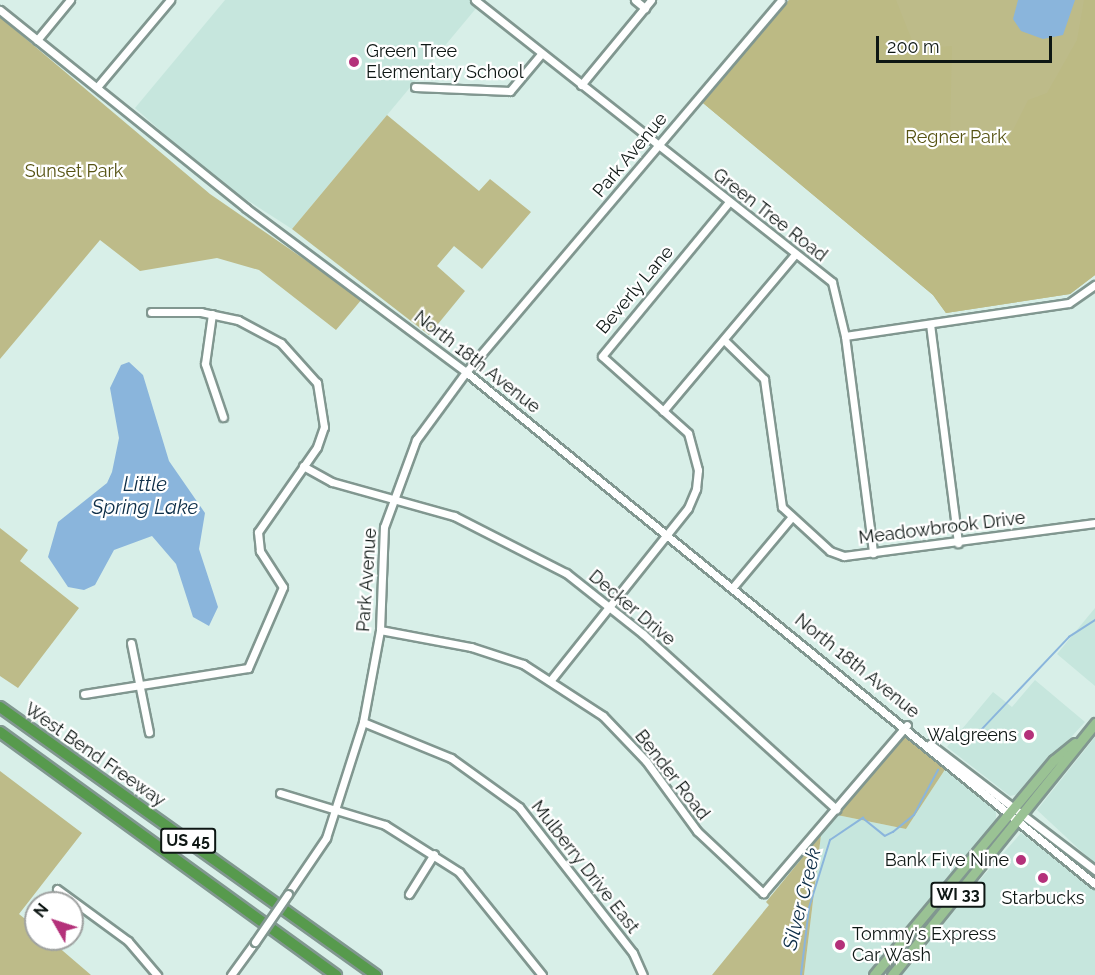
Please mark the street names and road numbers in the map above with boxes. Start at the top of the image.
street label: Park Avenue [588,108,672,202]
street label: Green Tree Road [708,164,832,266]
street label: Beverly Lane [592,241,678,339]
street label: North 18th Avenue [409,306,545,418]
street label: Meadowbrook Drive [857,507,1027,549]
street label: Park Avenue [353,527,381,633]
street label: Decker Drive [584,565,680,651]
street label: North 18th Avenue [790,609,924,723]
street label: West Bend Freeway [20,698,170,812]
street label: Bender Road [630,725,714,825]
street label: Mulberry Drive East [526,796,644,938]
road number: US 45 [160,828,216,854]
road number: WI 33 [930,882,986,908]

